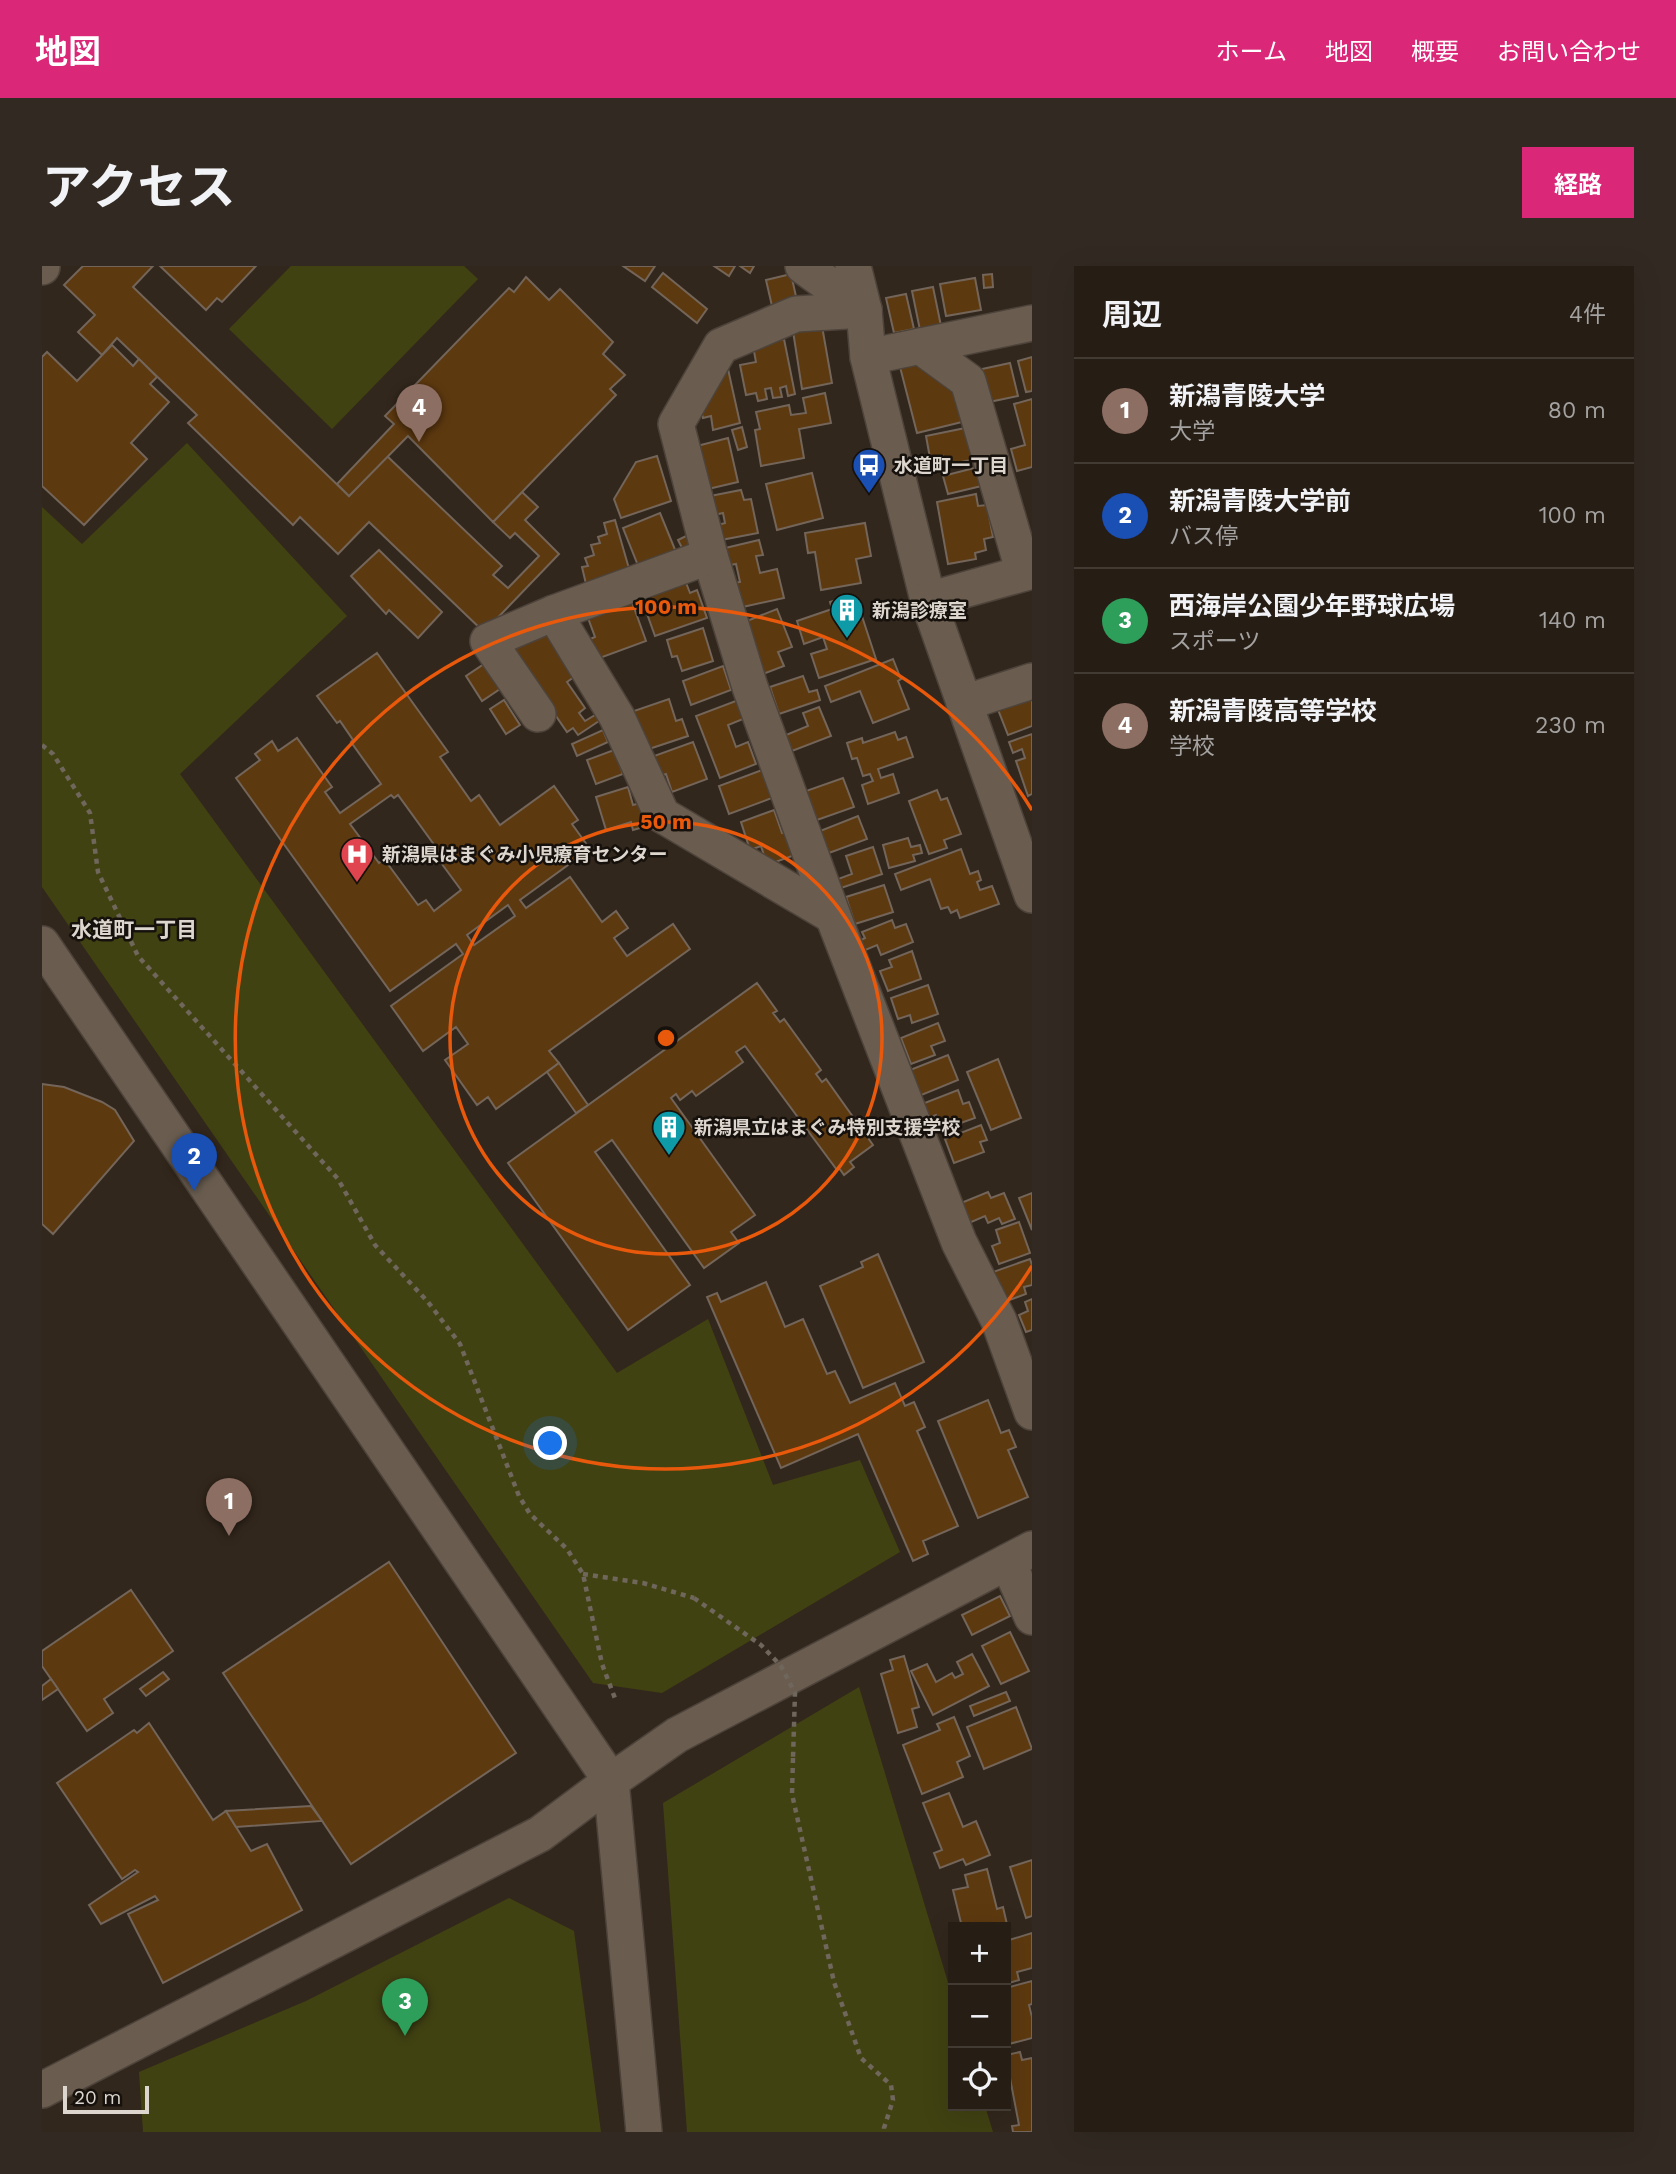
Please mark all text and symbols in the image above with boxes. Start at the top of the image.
text: 地図 [35,32,101,71]
text: ホーム [1216,38,1287,66]
text: 地図 [1325,38,1373,66]
text: 概要 [1411,38,1459,66]
text: お問い合わせ [1497,38,1641,66]
button: 経路 [1522,147,1634,218]
text: アクセス [42,158,236,216]
text: 周辺 [1102,297,1162,332]
text: 4件 [1569,301,1606,328]
text: 新潟青陵大学 [1169,381,1325,411]
pin: 4 [396,384,442,442]
text: 1 [1120,397,1130,424]
text: 80 m [1548,397,1606,424]
text: 大学 [1169,418,1215,445]
bus stop icon: 水道町一丁目 [850,446,888,495]
place label: 水道町一丁目 [894,454,1008,477]
text: 新潟青陵大学前 [1169,486,1351,516]
text: 2 [1118,502,1132,529]
text: 100 m [1539,502,1606,529]
text: バス停 [1169,523,1238,550]
building icon: 新潟診療室 [828,591,866,640]
text: 西海岸公園少年野球広場 [1169,591,1455,621]
text: 100 m [635,594,697,619]
place label: 新潟診療室 [872,599,967,622]
text: 3 [1118,607,1132,634]
text: 140 m [1539,607,1606,634]
text: スポーツ [1169,628,1261,655]
text: 新潟青陵高等学校 [1169,696,1377,726]
text: 4 [1118,712,1132,739]
text: 230 m [1535,712,1606,739]
text: 学校 [1169,733,1215,760]
text: 50 m [640,809,692,834]
hospital icon: 新潟県はまぐみ小児療育センター [338,835,376,884]
place label: 新潟県はまぐみ小児療育センター [382,843,668,866]
district label: 水道町一丁目 [71,917,197,942]
centre of rings [654,1026,678,1050]
building icon: 新潟県立はまぐみ特別支援学校 [650,1108,688,1157]
place label: 新潟県立はまぐみ特別支援学校 [694,1116,961,1139]
pin: 2 [171,1133,217,1191]
your location [533,1426,567,1460]
pin: 1 [206,1478,252,1536]
map controls [948,1922,1011,2111]
button: + [948,1922,1011,1985]
pin: 3 [382,1978,428,2036]
button: − [948,1985,1011,2048]
button: locate [948,2048,1011,2111]
scale bar [63,2083,149,2115]
text: 20 m [74,2086,121,2109]

